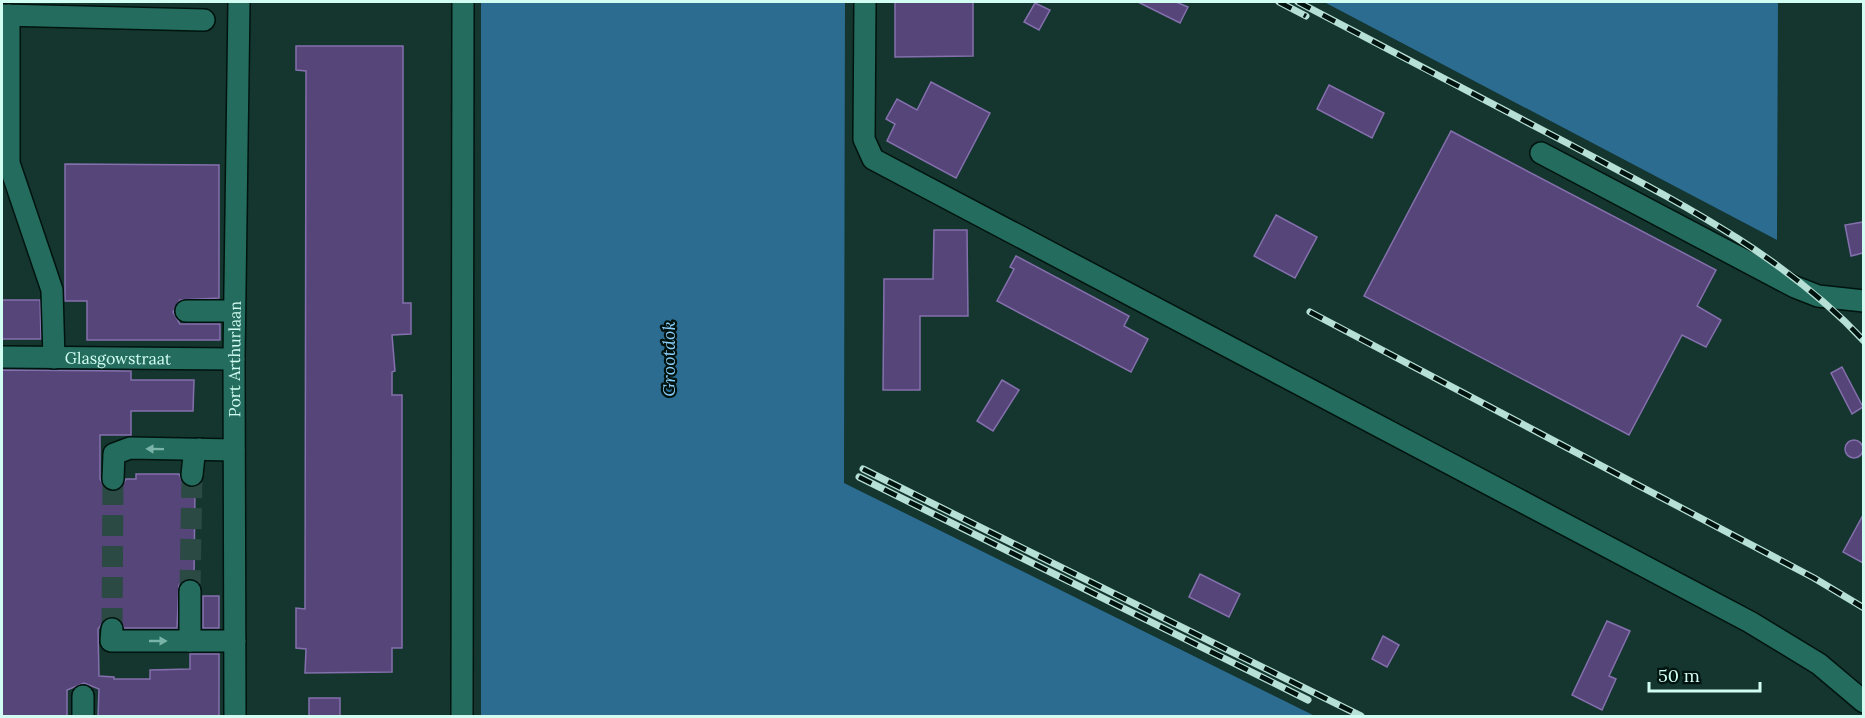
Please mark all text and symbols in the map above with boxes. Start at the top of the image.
street label: Port Arthurlaan [224,300,245,417]
water label: Grootdok [657,321,680,397]
street label: Glasgowstraat [65,348,172,368]
one-way arrow [145,444,164,453]
one-way arrow [148,636,167,646]
scale bar [1649,655,1760,693]
text: 50 m [1658,664,1700,687]

